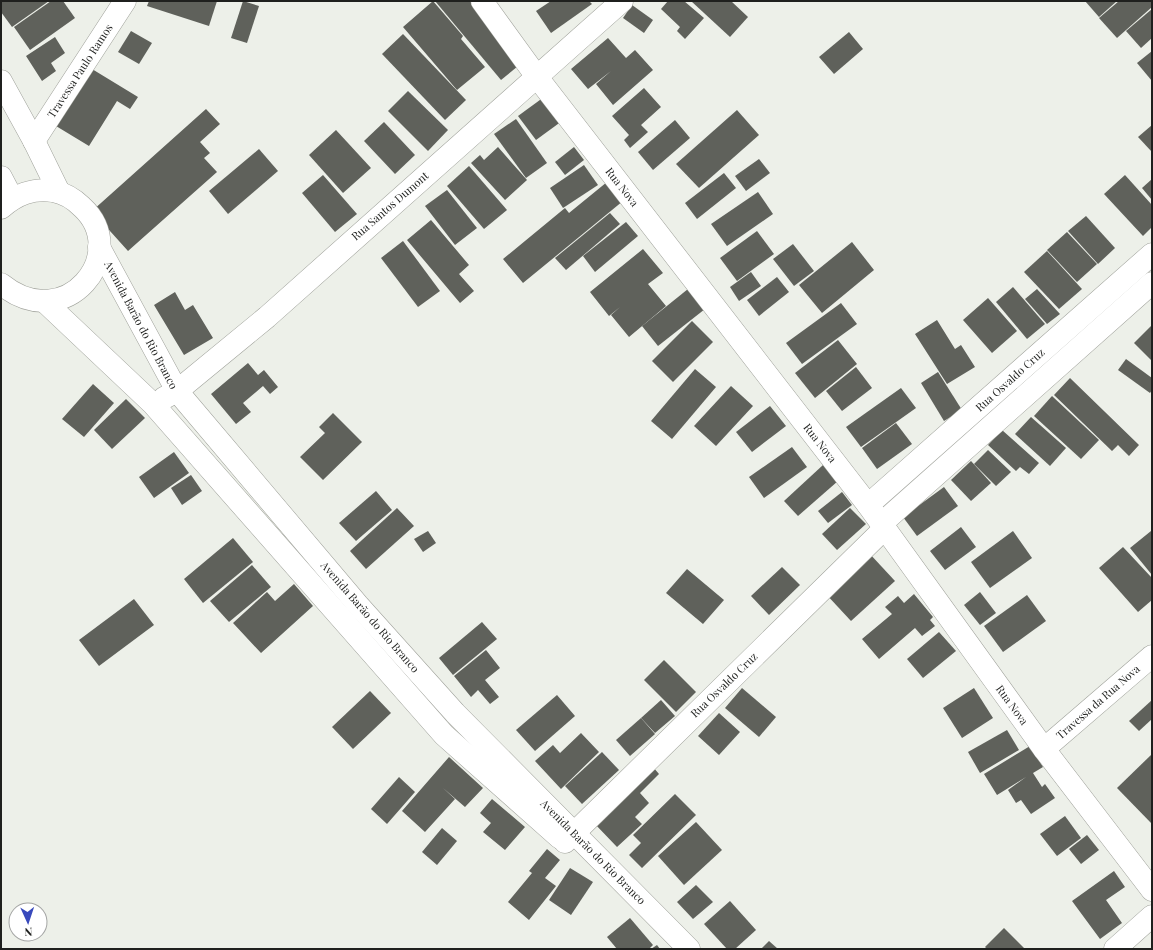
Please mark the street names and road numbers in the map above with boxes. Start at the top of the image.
street label: Travessa Paulo Ramos [44,21,116,121]
street label: Rua Nova [602,164,643,210]
street label: Rua Santos Dumont [348,168,432,243]
street label: Avenida Barão do Rio Branco [101,257,182,391]
street label: Rua Osvaldo Cruz [972,345,1047,415]
street label: Rua Nova [800,420,841,466]
street label: Avenida Barão do Rio Branco [317,557,423,676]
street label: Rua Osvaldo Cruz [687,649,760,721]
street label: Travessa da Rua Nova [1053,661,1143,742]
street label: Rua Nova [993,682,1032,728]
street label: Avenida Barão do Rio Branco [537,795,649,907]

